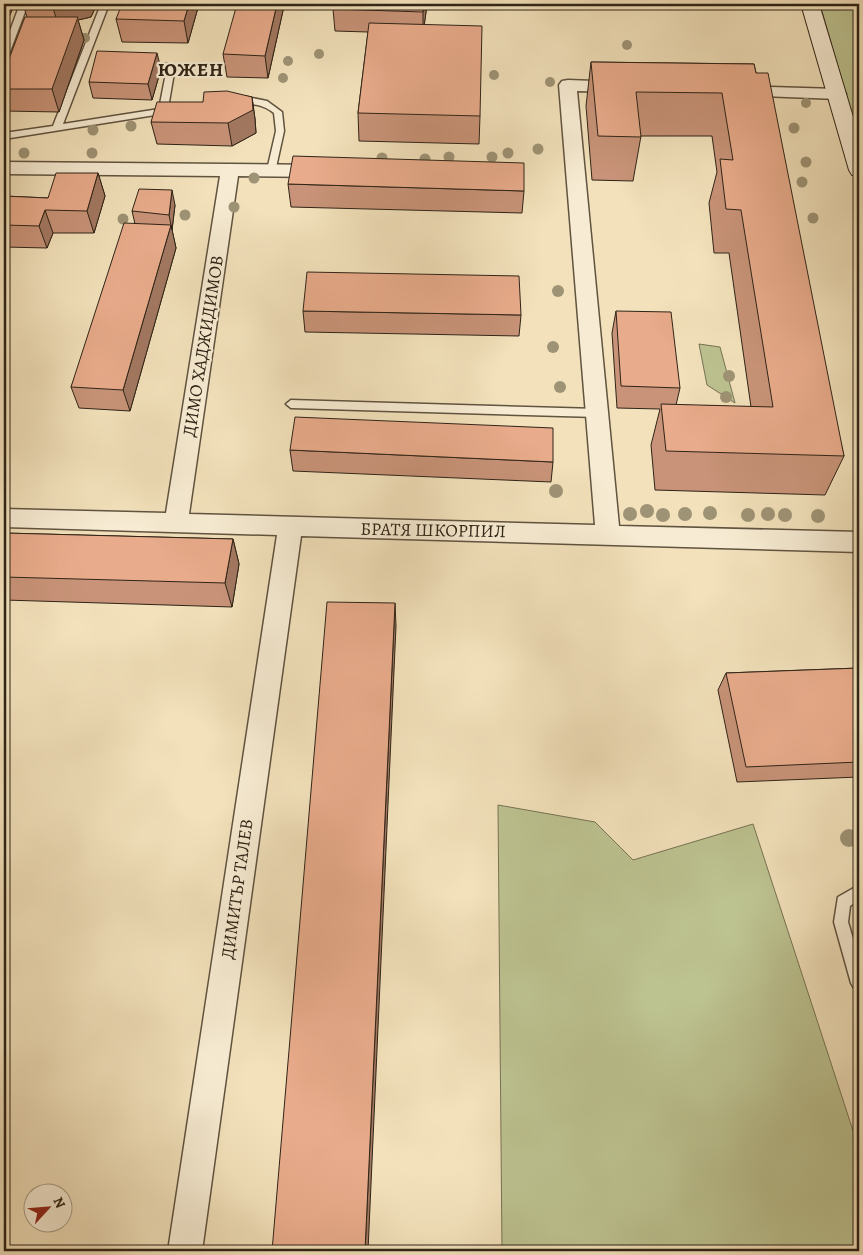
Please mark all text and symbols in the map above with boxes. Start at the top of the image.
district label: ЮЖЕН [158,57,224,83]
street label: ДИМО ХАДЖИДИМОВ [177,254,229,438]
street label: БРАТЯ ШКОРПИЛ [360,517,506,543]
street label: ДИМИТЪР ТАЛЕВ [215,817,259,961]
north arrow [22,1182,72,1232]
text: N [48,1194,70,1211]

